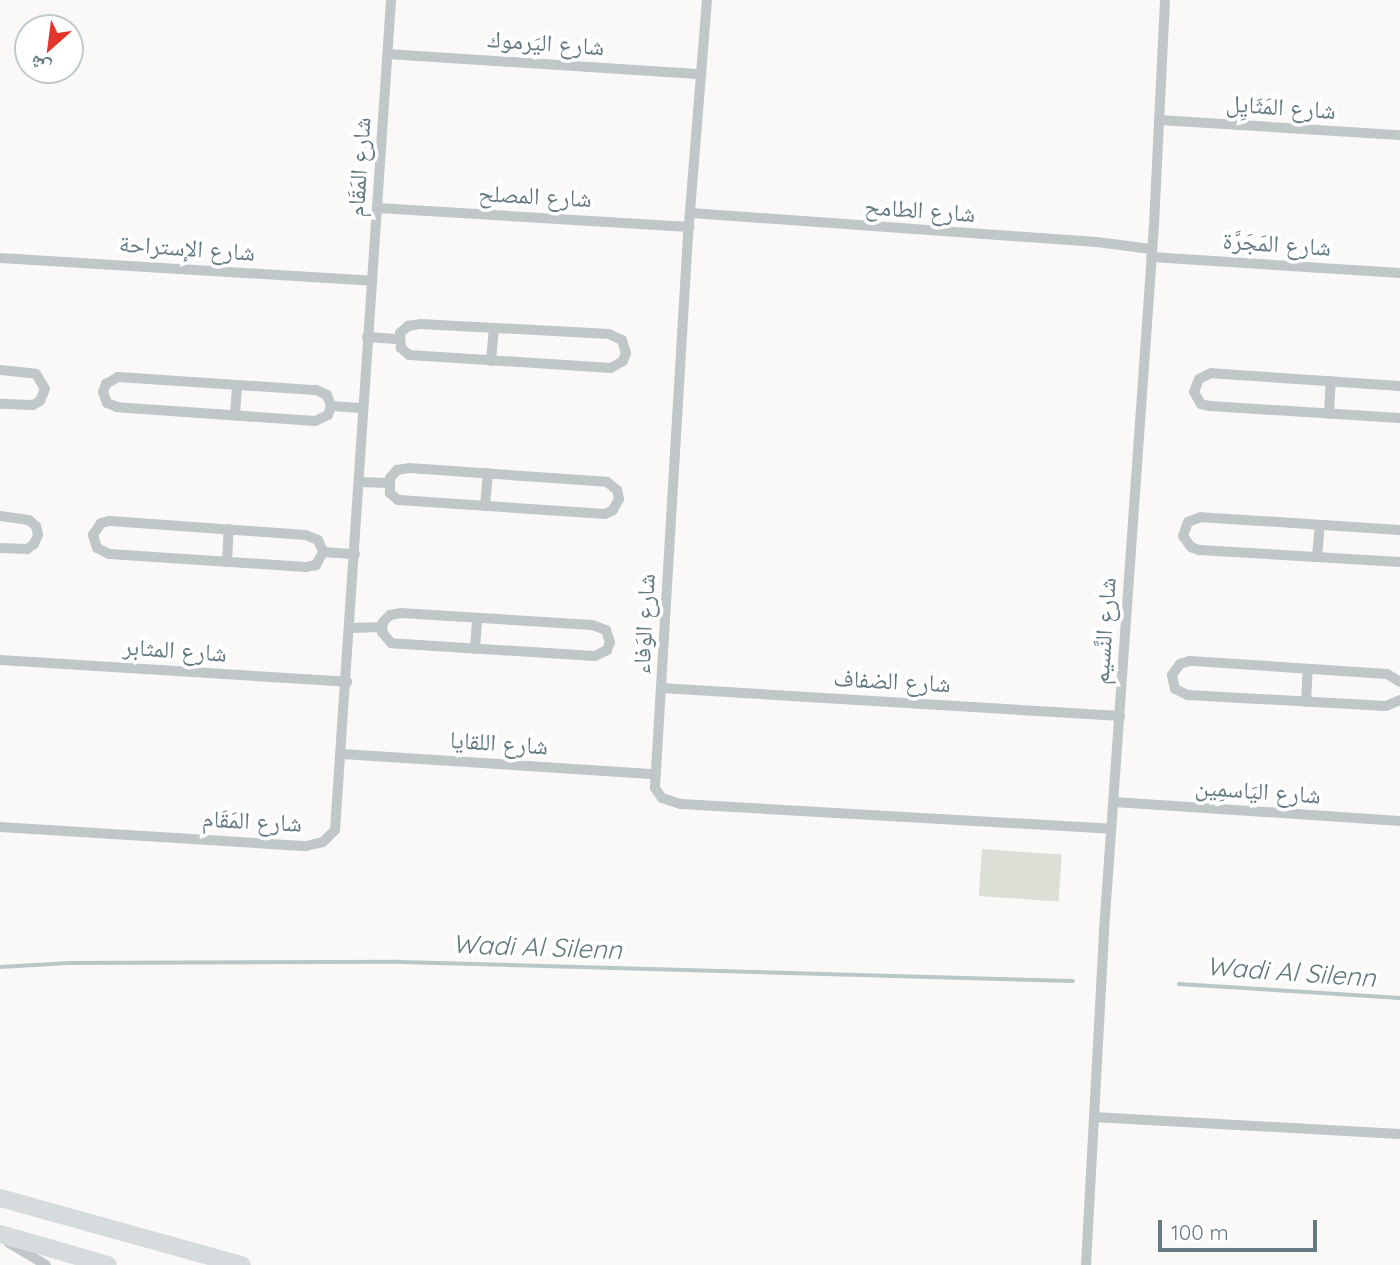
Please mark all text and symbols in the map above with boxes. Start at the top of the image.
north arrow [14,14,84,84]
street label: شارع اليَرموك [487,25,605,61]
text: ش [26,50,55,81]
street label: شارع المَثَايِل [1225,89,1337,125]
street label: شارع المَقَام [341,116,377,218]
street label: شارع المصلح [478,179,592,213]
street label: شارع الطامح [864,192,976,228]
street label: شارع المَجَرَّة [1222,226,1332,262]
street label: شارع الإستراحة [118,229,256,267]
street label: شارع الوَفاء [627,573,661,675]
street label: شارع النَّسيم [1086,577,1122,685]
street label: شارع المثابر [122,632,228,668]
street label: شارع الضفاف [833,664,951,698]
street label: شارع اللقايا [449,725,549,761]
street label: شارع اليَاسمِين [1194,772,1322,810]
street label: شارع المَقَام [201,804,303,838]
water label: Wadi Al Silenn [452,928,622,966]
water label: Wadi Al Silenn [1205,951,1377,993]
scale bar [1162,1206,1321,1250]
text: 100 m [1171,1219,1229,1245]

